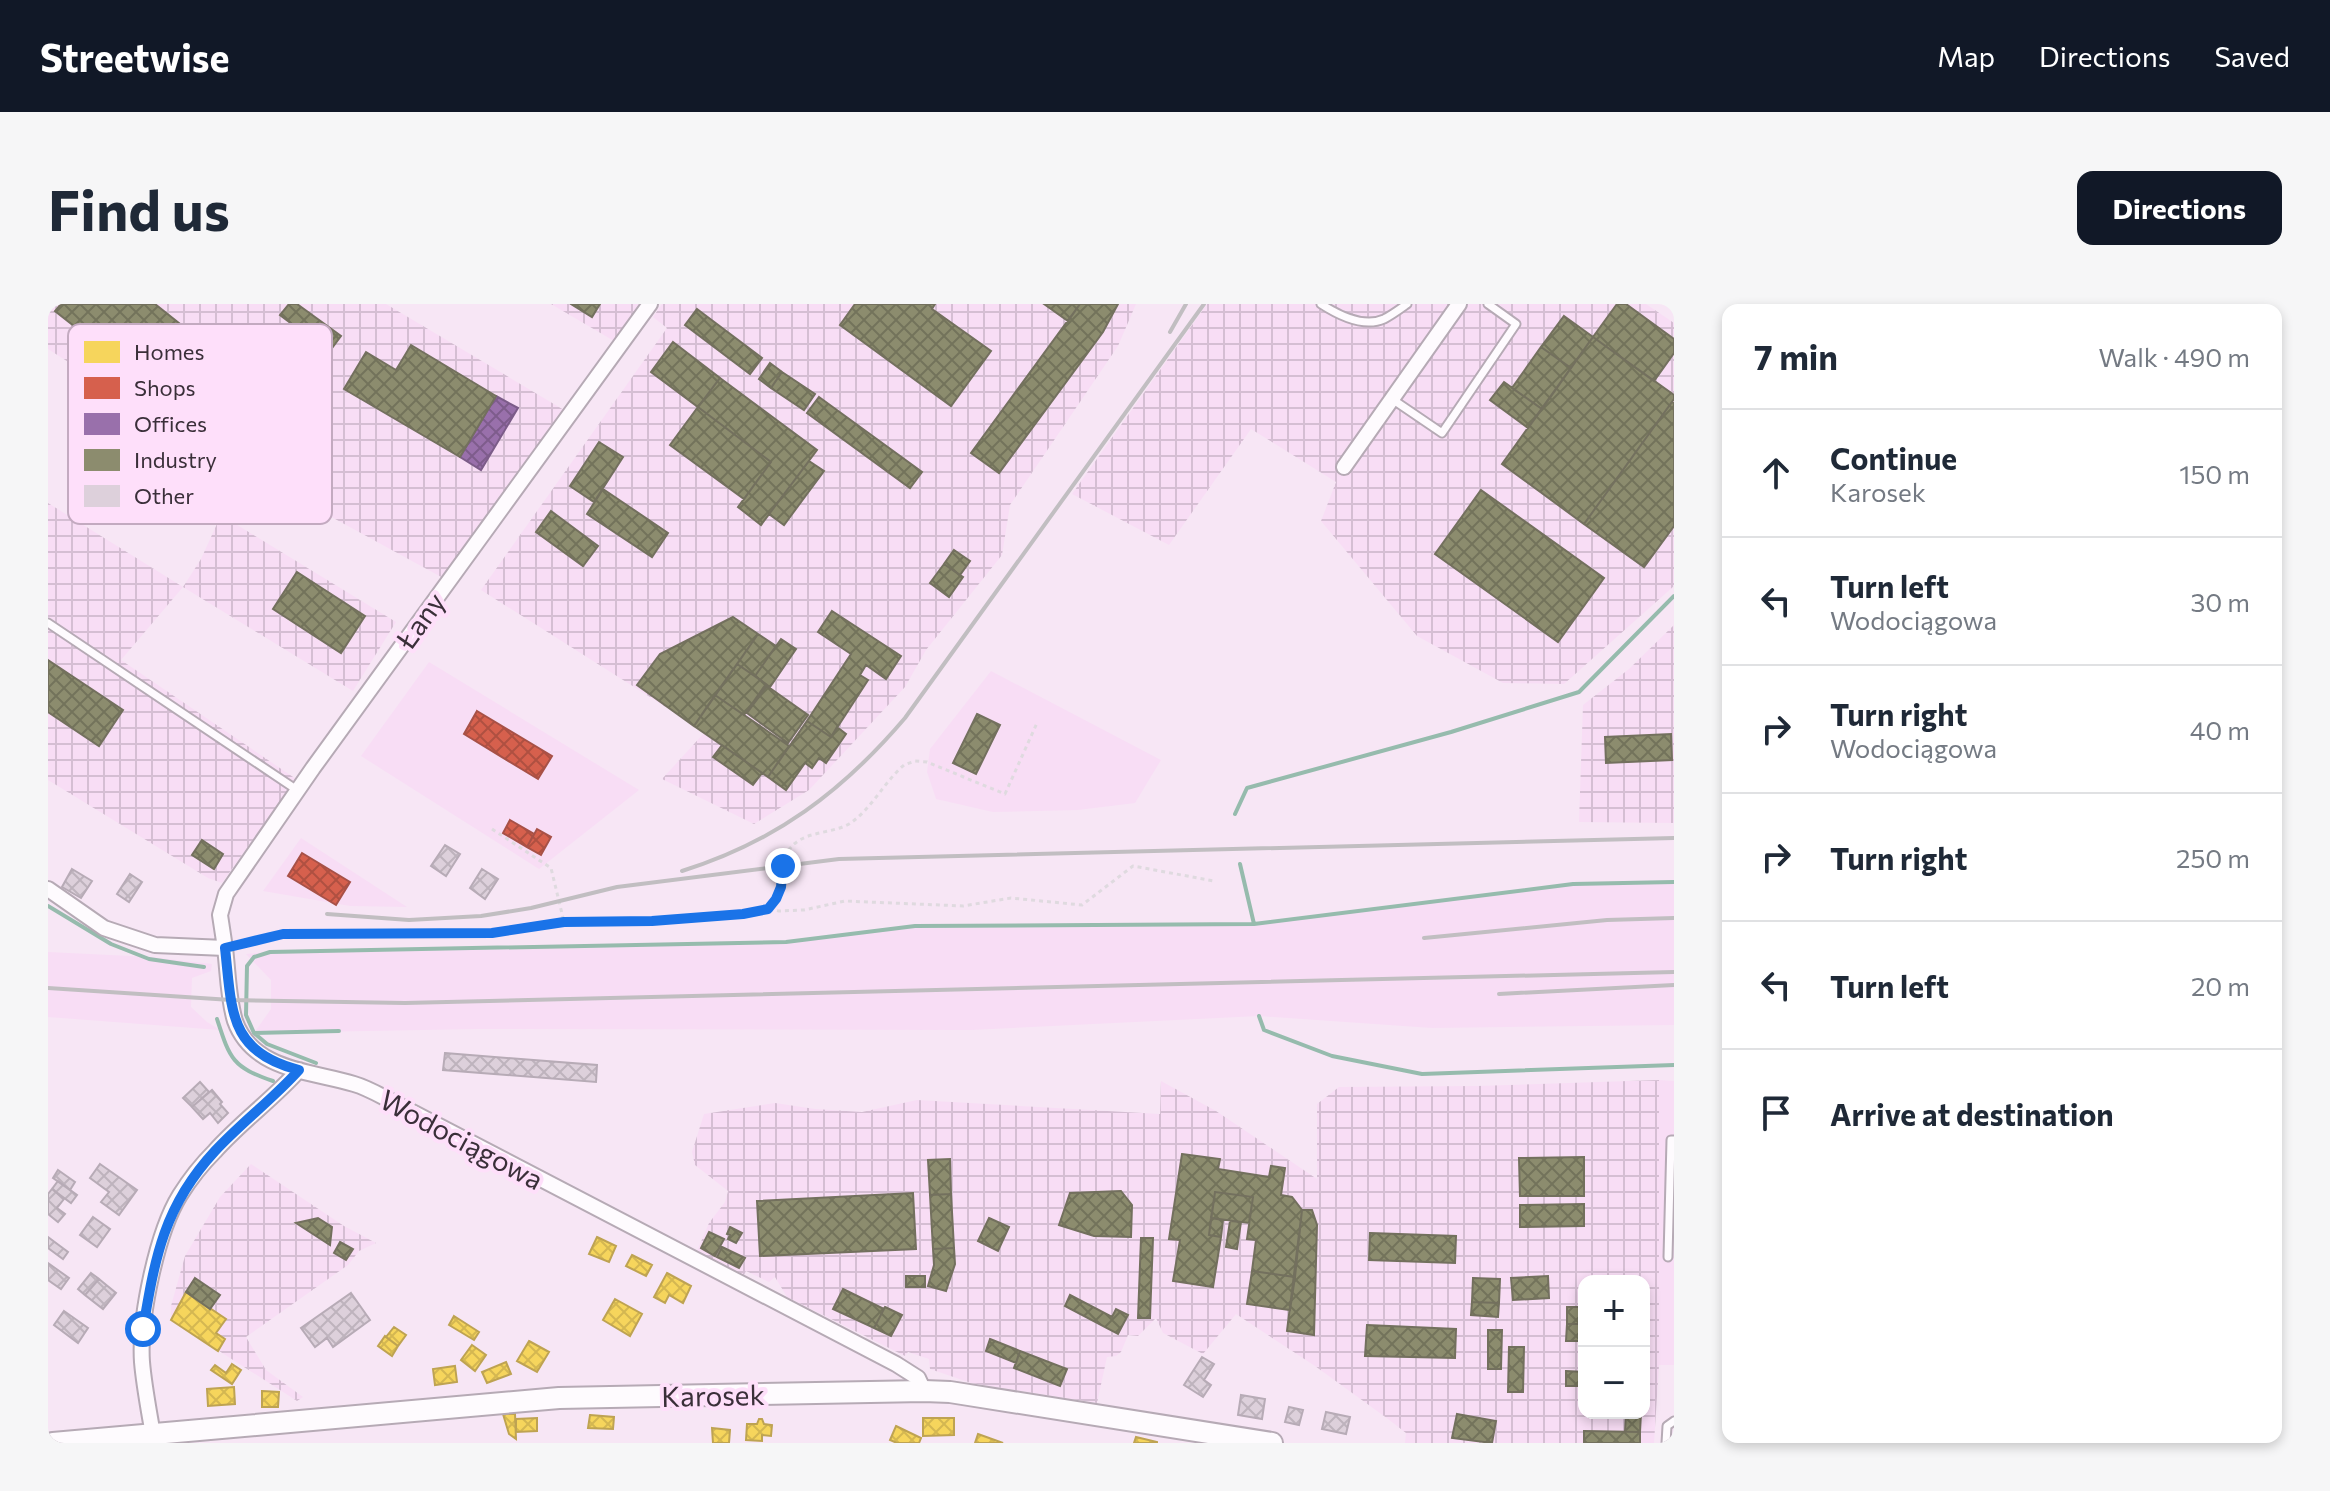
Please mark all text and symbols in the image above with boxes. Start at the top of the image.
text: Streetwise [40,33,229,80]
text: Map [1937,39,1995,73]
text: Directions [2039,39,2170,73]
text: Saved [2214,39,2290,73]
button: Directions [2077,171,2282,245]
text: Find us [48,174,230,243]
legend [68,324,332,524]
text: 7 min [1754,335,1838,377]
text: Homes [134,338,204,365]
text: Walk · 490 m [2098,341,2250,372]
text: Shops [134,374,195,401]
text: Offices [134,410,207,437]
text: Continue [1830,439,1957,476]
text: Industry [134,446,217,473]
icon: ahead [1754,451,1798,495]
text: 150 m [2179,458,2250,489]
text: Karosek [1830,476,1926,507]
text: Other [134,482,194,509]
text: Turn left [1830,567,1949,604]
icon: left [1754,579,1798,623]
street label: Łany [388,585,452,656]
text: 30 m [2191,586,2250,617]
text: Wodociągowa [1830,604,1997,635]
text: Turn right [1830,695,1967,732]
icon: right [1754,707,1798,751]
text: 40 m [2190,714,2250,745]
text: Wodociągowa [1830,732,1997,763]
icon: right [1754,835,1798,879]
text: Turn right [1830,839,1967,876]
text: 250 m [2176,842,2250,873]
route end [765,848,801,884]
icon: left [1754,963,1798,1007]
text: Turn left [1830,967,1949,1004]
text: 20 m [2191,970,2250,1001]
street label: Wodociągowa [375,1082,549,1196]
icon: arrive [1754,1091,1798,1135]
text: Arrive at destination [1830,1095,2114,1132]
map controls [1578,1275,1650,1419]
button: + [1578,1275,1650,1347]
route start [125,1311,161,1347]
button: − [1578,1347,1650,1419]
street label: Karosek [661,1377,765,1413]

